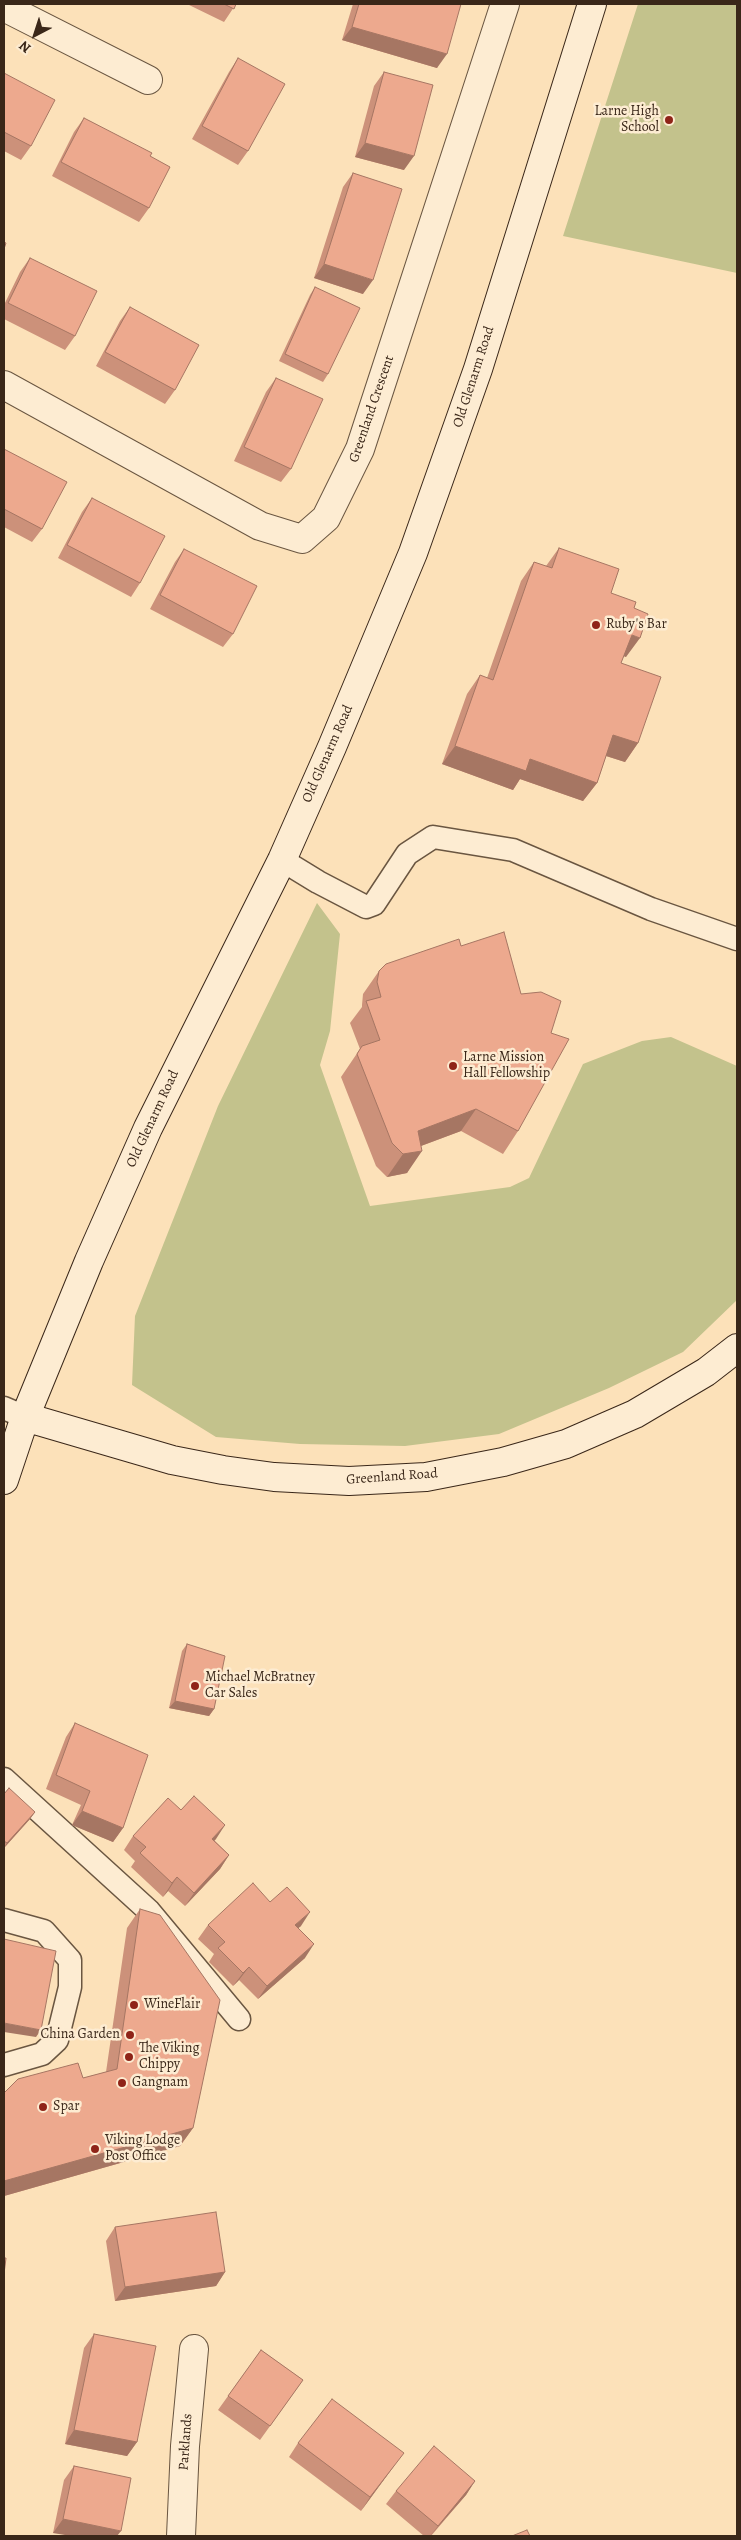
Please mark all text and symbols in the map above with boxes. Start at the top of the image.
north arrow [10,10,60,60]
text: N [15,36,35,57]
place label: Larne High School [594,104,659,136]
marker: Larne High School [663,114,675,126]
street label: Old Glenarm Road [450,324,498,430]
street label: Greenland Crescent [346,353,398,465]
place label: Ruby's Bar [606,617,667,633]
marker: Ruby's Bar [590,619,602,631]
street label: Old Glenarm Road [299,702,357,806]
place label: Larne Mission Hall Fellowship [463,1050,550,1082]
marker: Larne Mission Hall Fellowship [447,1060,459,1072]
street label: Old Glenarm Road [123,1068,183,1170]
street label: Greenland Road [346,1465,438,1489]
place label: Michael McBratney Car Sales [205,1670,315,1702]
marker: Michael McBratney Car Sales [189,1680,201,1692]
place label: WineFlair [144,1997,200,2013]
marker: WineFlair [128,1999,140,2011]
place label: China Garden [40,2027,120,2043]
marker: China Garden [124,2029,136,2041]
place label: The Viking Chippy [139,2041,199,2074]
marker: The Viking Chippy [123,2051,135,2063]
place label: Gangnam [132,2075,188,2091]
marker: Gangnam [116,2077,128,2089]
place label: Spar [53,2099,80,2115]
marker: Spar [37,2101,49,2113]
place label: Viking Lodge Post Office [105,2133,180,2166]
marker: Viking Lodge Post Office [89,2143,101,2155]
street label: Parklands [176,2413,196,2471]

